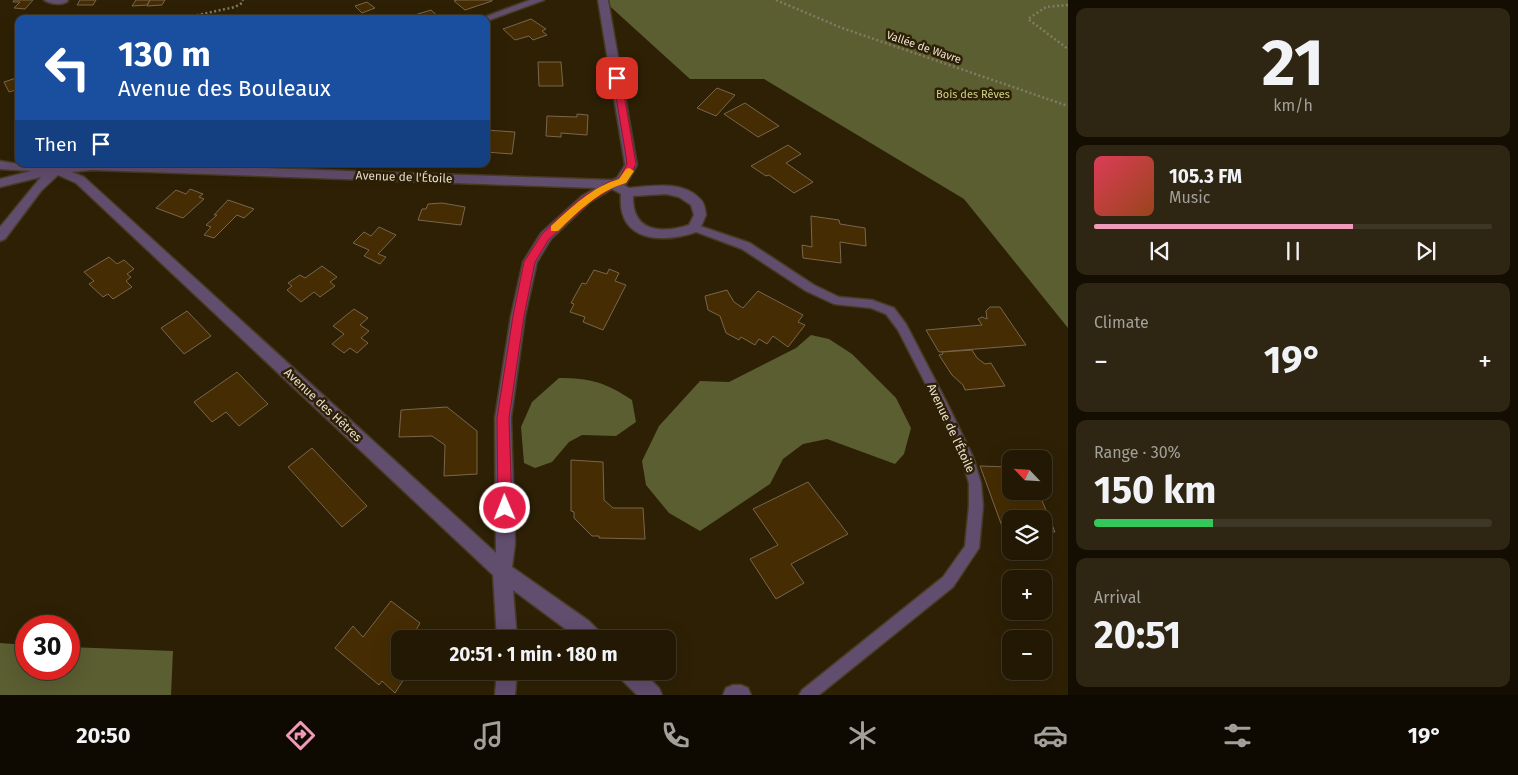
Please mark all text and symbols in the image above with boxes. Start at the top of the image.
text: 21 [1262,24,1324,102]
street label: Vallée de Wavre [885,29,963,66]
text: 130 m [118,33,211,75]
icon: left [35,35,100,100]
pin [596,57,638,99]
icon: arrive [603,64,631,92]
text: Avenue des Bouleaux [118,75,331,102]
park label: Bois des Rêves [936,88,1010,101]
text: km/h [1273,96,1313,115]
icon: arrive [87,130,115,158]
text: Then [35,133,77,156]
text: 105.3 FM [1169,165,1242,188]
street label: Avenue de l'Étoile [355,167,453,186]
text: Music [1169,188,1210,207]
icon: previous [1146,237,1174,265]
icon: pause [1279,237,1307,265]
icon: next [1412,237,1440,265]
text: Climate [1094,313,1149,332]
text: 19° [1264,337,1322,383]
text: − [1094,345,1108,378]
text: + [1478,345,1492,378]
street label: Avenue des Hêtres [281,365,365,445]
street label: Avenue de l'Étoile [924,381,979,475]
text: Range · 30% [1094,443,1181,462]
north arrow [1002,450,1052,500]
map controls [1002,450,1052,680]
text: 150 km [1094,467,1216,513]
position arrow [478,481,530,533]
button: layers [1002,510,1052,560]
button: + [1002,570,1052,620]
text: Arrival [1094,588,1141,607]
text: 20:51 [1094,612,1181,658]
speed limit sign: 30 [15,615,80,680]
button: − [1002,630,1052,680]
text: 20:51 · 1 min · 180 m [450,643,617,666]
icon: directions [283,718,318,753]
icon: music [471,718,506,753]
icon: phone [658,718,693,753]
icon: climate [845,718,880,753]
icon: car [1033,718,1068,753]
icon: filters [1220,718,1255,753]
text: 20:50 [76,722,131,749]
text: 19° [1408,722,1442,749]

